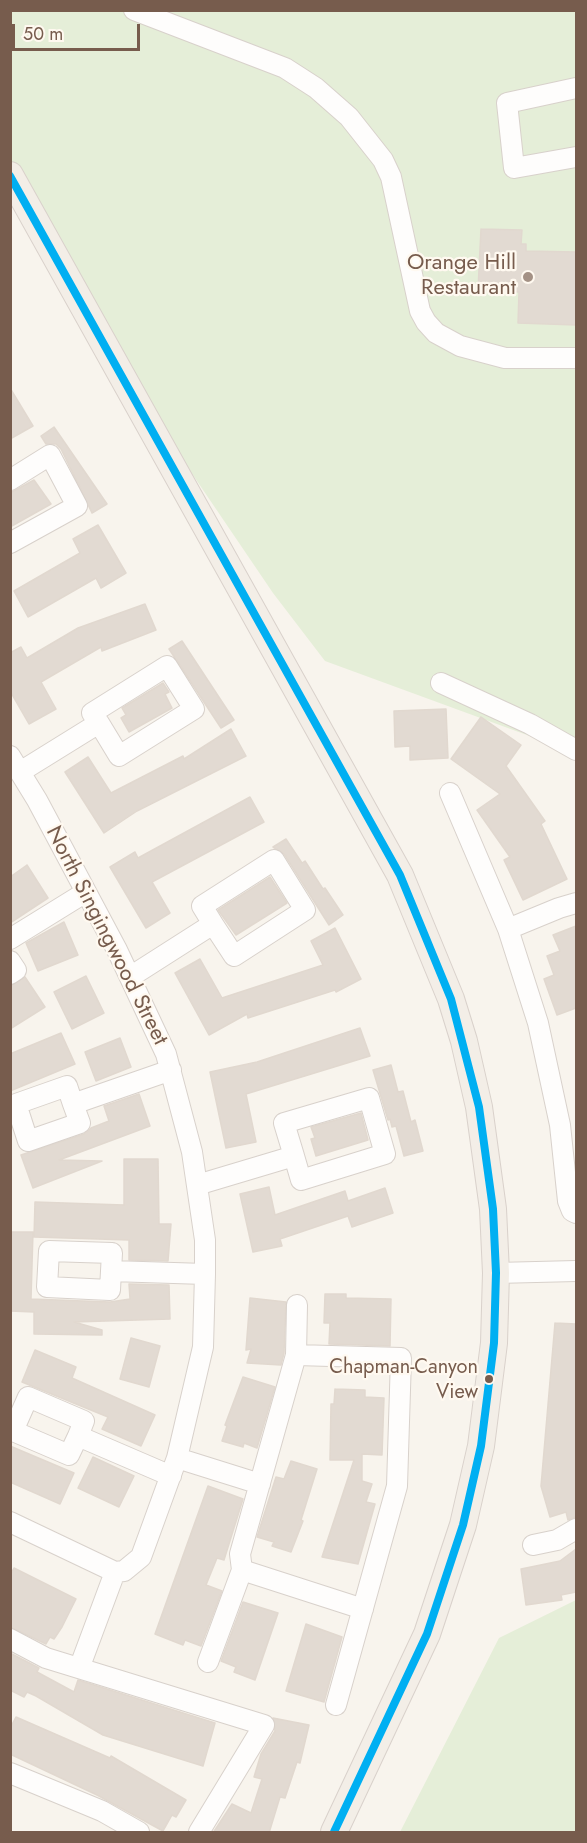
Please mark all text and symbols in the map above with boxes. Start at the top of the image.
scale bar [15,12,142,50]
text: 50 m [23,21,63,47]
place label: Orange Hill Restaurant [407,251,516,302]
marker: Orange Hill Restaurant [521,270,535,284]
street label: North Singingwood Street [39,822,173,1050]
place label: Chapman-Canyon View [329,1356,478,1403]
marker: Chapman-Canyon View [483,1373,495,1385]

